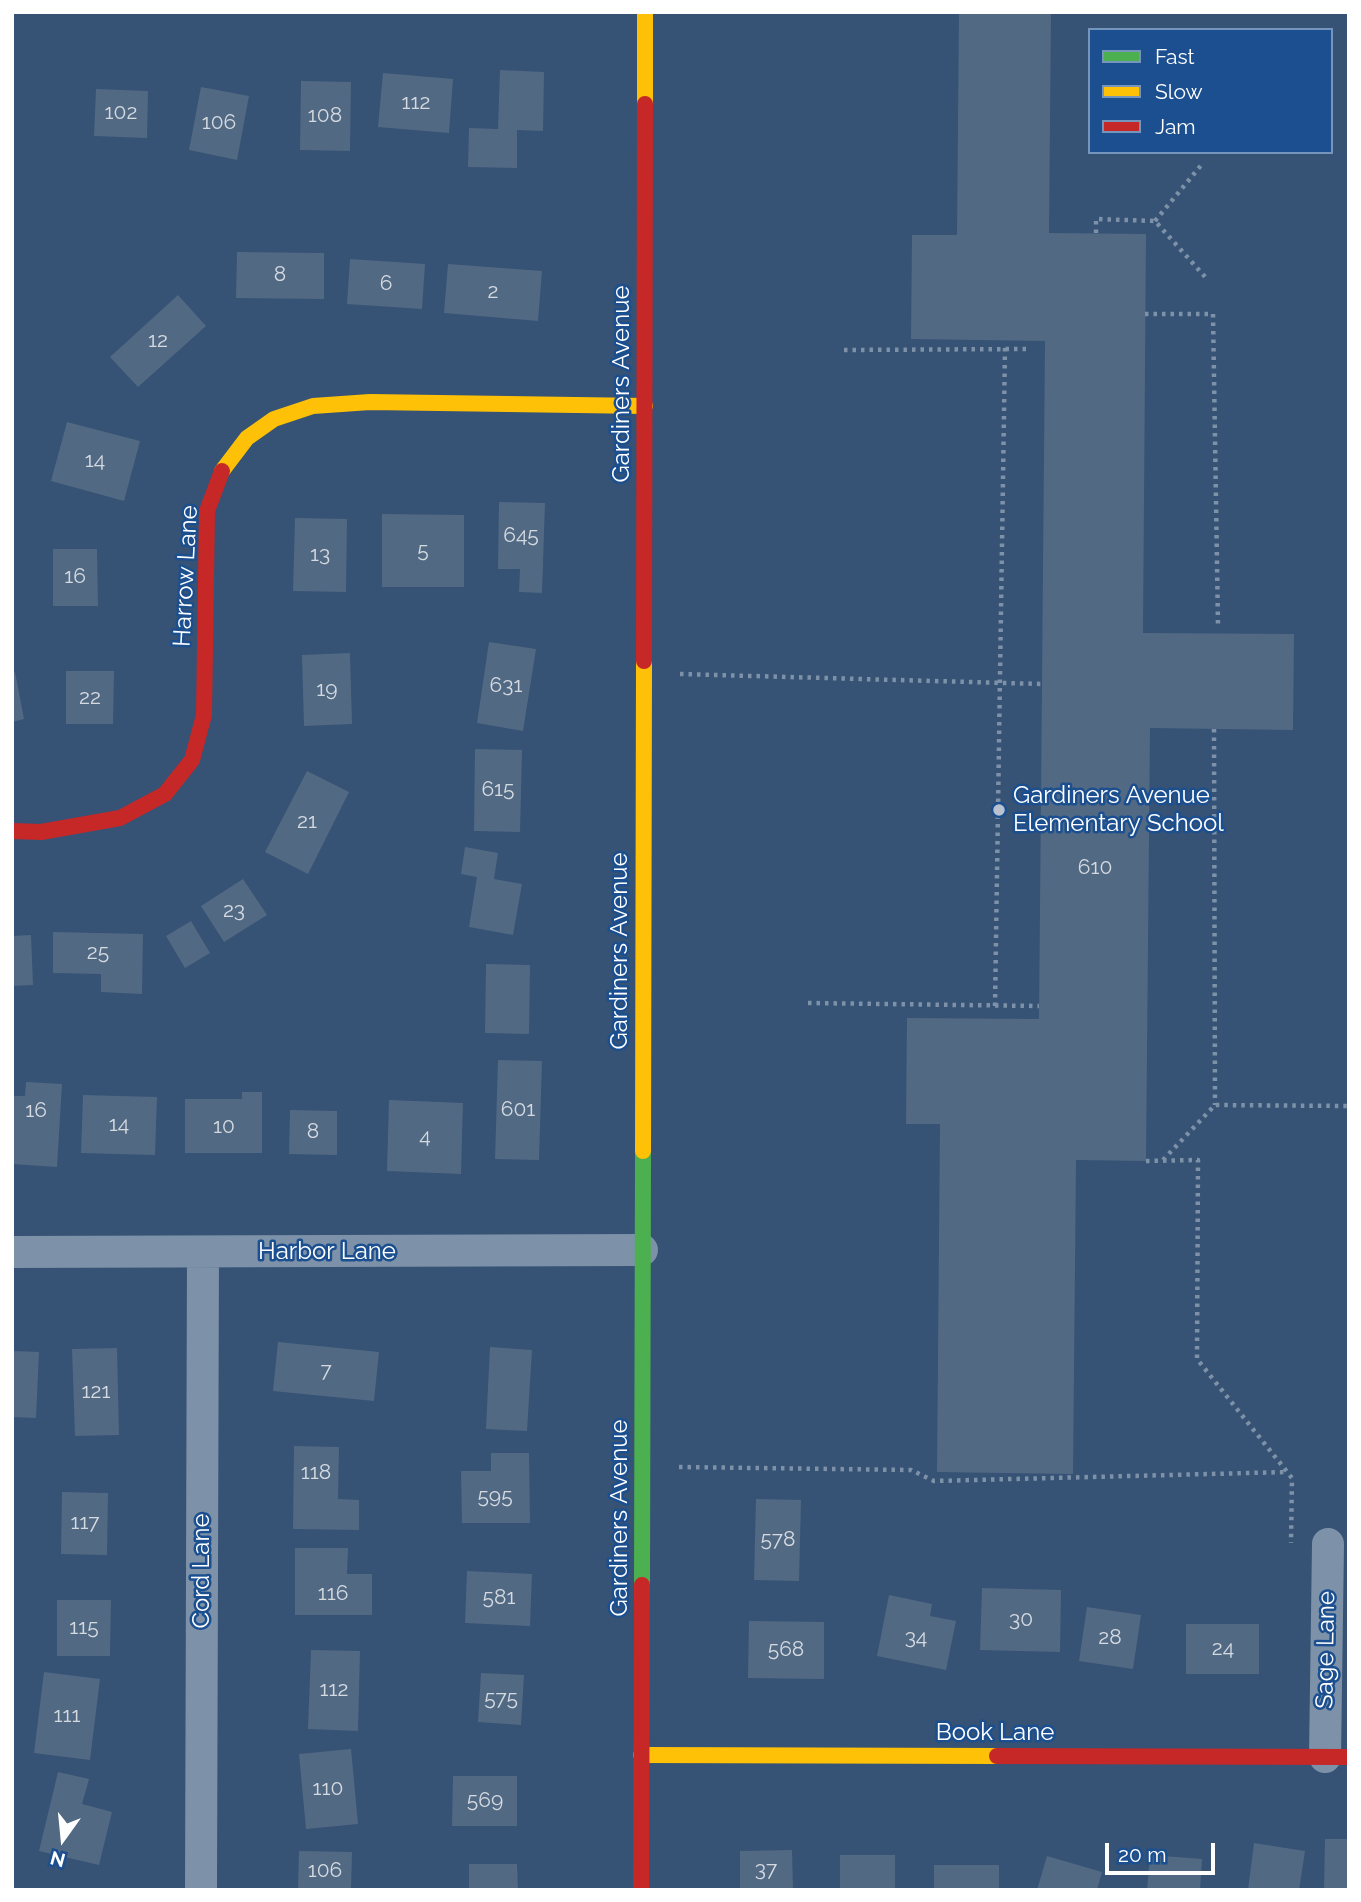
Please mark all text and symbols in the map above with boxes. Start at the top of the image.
legend [1088,28,1333,154]
text: Fast [1155,44,1195,69]
text: Slow [1155,79,1203,104]
house number: 112 [402,90,430,116]
house number: 102 [105,100,137,126]
house number: 108 [308,103,342,129]
house number: 106 [202,110,236,136]
text: Jam [1155,114,1196,139]
house number: 8 [274,262,286,288]
house number: 6 [380,271,392,297]
house number: 2 [488,279,498,305]
street label: Gardiners Avenue [608,286,636,482]
house number: 12 [148,328,168,354]
house number: 14 [85,448,105,474]
street label: Harrow Lane [168,504,204,648]
house number: 645 [503,523,539,549]
house number: 5 [417,538,429,564]
house number: 13 [310,542,330,568]
house number: 16 [64,564,86,590]
house number: 631 [490,673,522,699]
house number: 19 [316,677,338,703]
house number: 22 [79,685,101,711]
house number: 615 [481,777,515,803]
place label: Gardiners Avenue Elementary School [1013,782,1224,838]
marker: Gardiners Avenue Elementary School [991,802,1007,818]
house number: 21 [297,809,317,835]
street label: Gardiners Avenue [606,853,634,1049]
house number: 610 [1078,855,1112,881]
house number: 23 [223,898,245,924]
house number: 25 [87,940,109,966]
house number: 601 [501,1097,535,1123]
house number: 16 [25,1098,47,1124]
house number: 14 [109,1112,129,1138]
house number: 10 [213,1114,235,1140]
house number: 8 [307,1119,319,1145]
house number: 4 [419,1124,431,1150]
street label: Harbor Lane [258,1238,396,1266]
house number: 7 [320,1358,332,1384]
house number: 121 [82,1379,110,1405]
street label: Gardiners Avenue [606,1420,634,1616]
house number: 118 [301,1460,331,1486]
house number: 595 [477,1484,513,1510]
house number: 117 [70,1510,100,1536]
street label: Cord Lane [188,1513,216,1629]
house number: 578 [760,1527,796,1553]
house number: 116 [318,1581,348,1607]
house number: 581 [483,1585,515,1611]
street label: Sage Lane [1311,1591,1341,1709]
house number: 30 [1009,1607,1033,1633]
house number: 115 [69,1615,99,1641]
house number: 34 [905,1625,927,1651]
house number: 28 [1098,1625,1122,1651]
house number: 24 [1212,1636,1234,1662]
house number: 568 [768,1637,804,1663]
house number: 112 [320,1677,348,1703]
house number: 575 [484,1686,518,1712]
house number: 111 [54,1703,80,1729]
street label: Book Lane [936,1719,1054,1747]
house number: 110 [313,1776,343,1802]
house number: 569 [467,1788,503,1814]
north arrow [28,1804,98,1874]
scale bar [1109,1828,1219,1872]
text: 20 m [1118,1842,1166,1867]
text: N [48,1847,67,1872]
house number: 37 [755,1857,777,1883]
house number: 106 [308,1858,342,1884]

